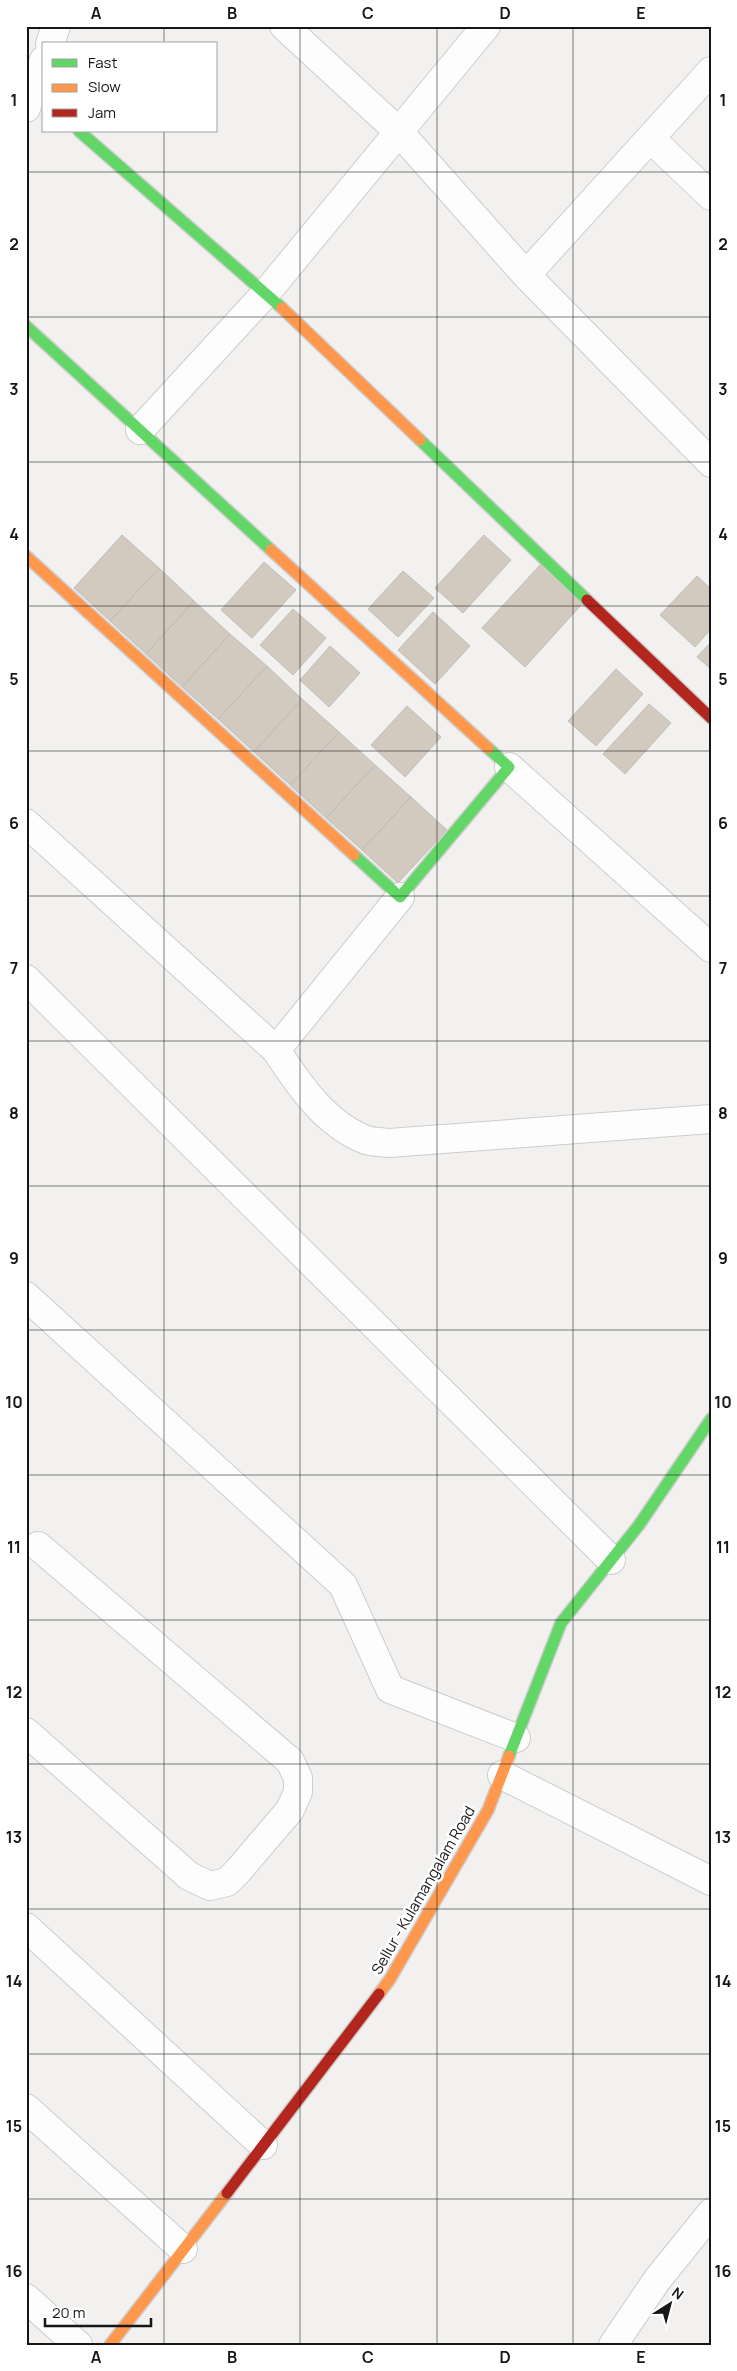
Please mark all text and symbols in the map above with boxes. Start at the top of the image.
text: A [91,2,102,24]
text: B [227,2,237,24]
text: C [362,2,374,24]
text: D [499,2,511,24]
text: E [636,2,646,24]
legend [42,42,218,132]
text: Fast [88,52,117,73]
text: Slow [88,76,121,97]
text: 1 [10,89,18,111]
text: 1 [719,89,727,111]
text: Jam [88,102,116,123]
text: 2 [9,233,19,255]
text: 2 [718,233,728,255]
text: 3 [9,378,19,400]
text: 3 [718,378,728,400]
text: 4 [9,523,19,545]
text: 4 [718,523,728,545]
text: 5 [9,668,19,690]
text: 5 [718,668,728,690]
text: 6 [9,812,19,834]
text: 6 [718,812,728,834]
text: 7 [10,957,18,979]
text: 7 [719,957,727,979]
text: 8 [9,1102,19,1124]
text: 8 [718,1102,728,1124]
text: 9 [9,1247,19,1269]
text: 9 [718,1247,728,1269]
text: 10 [5,1391,23,1413]
text: 10 [714,1391,732,1413]
text: 11 [7,1536,21,1558]
text: 11 [716,1536,730,1558]
text: 12 [6,1681,22,1703]
text: 12 [715,1681,731,1703]
street label: Sellur - Kulamangalam Road [366,1802,480,1978]
text: 13 [6,1826,22,1848]
text: 13 [715,1826,731,1848]
text: 14 [6,1970,22,1992]
text: 14 [715,1970,731,1992]
text: 15 [6,2115,22,2137]
text: 15 [715,2115,731,2137]
text: 16 [6,2260,23,2282]
text: 16 [715,2260,732,2282]
north arrow [644,2278,694,2328]
text: N [668,2282,688,2304]
scale bar [45,2296,151,2328]
text: 20 m [52,2302,85,2323]
text: A [91,2346,102,2368]
text: B [227,2346,237,2368]
text: C [362,2346,374,2368]
text: D [499,2346,511,2368]
text: E [636,2346,646,2368]

